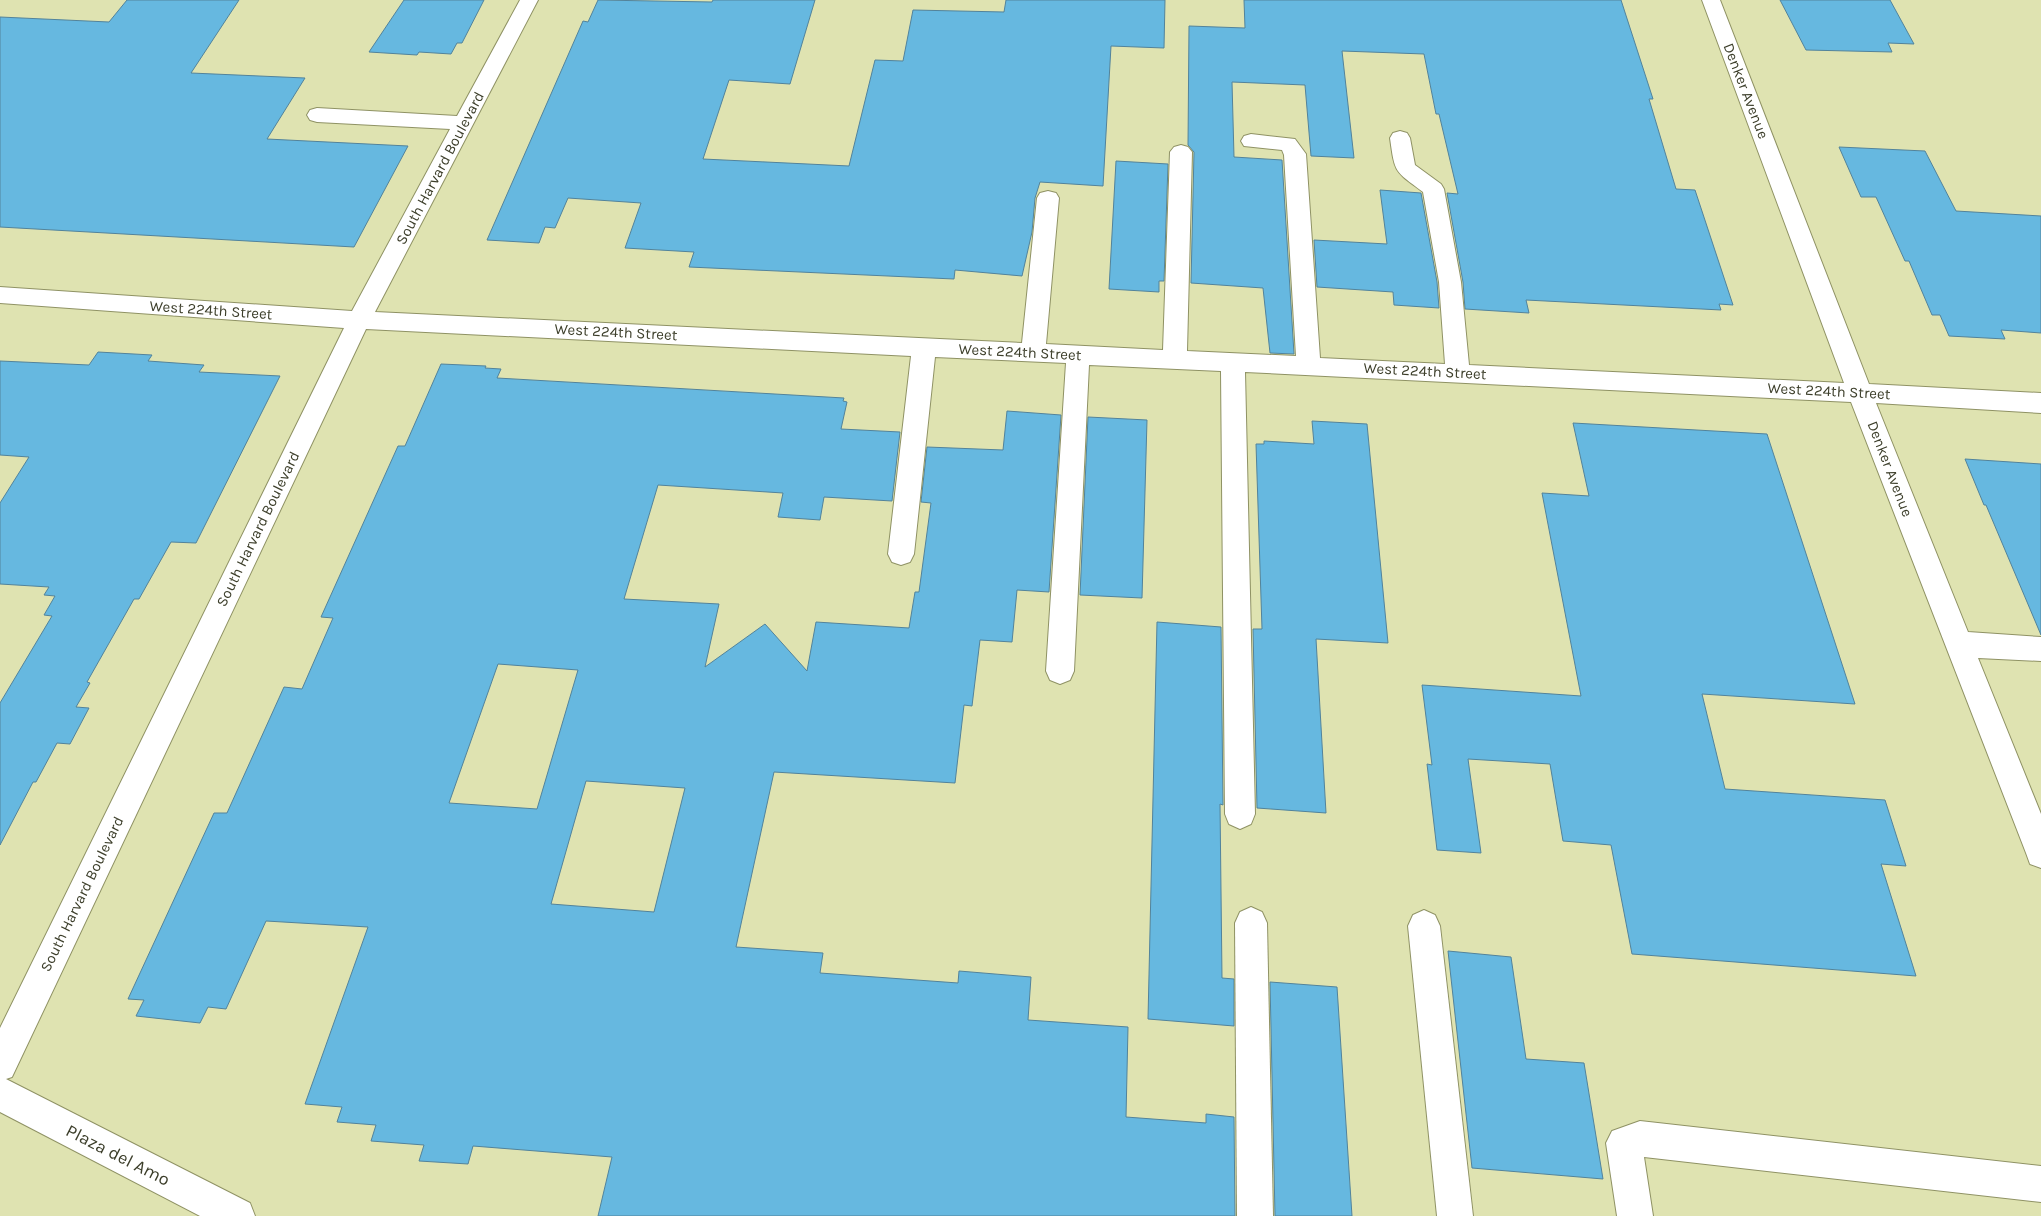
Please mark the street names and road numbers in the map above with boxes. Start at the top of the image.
street label: Denker Avenue [1719,41,1773,141]
street label: South Harvard Boulevard [392,88,488,248]
street label: West 224th Street [149,297,273,323]
street label: West 224th Street [554,320,678,344]
street label: West 224th Street [958,340,1082,364]
street label: West 224th Street [1363,359,1487,383]
street label: West 224th Street [1767,379,1891,403]
street label: Denker Avenue [1863,419,1917,519]
street label: South Harvard Boulevard [213,448,303,610]
street label: South Harvard Boulevard [37,813,127,975]
street label: Plaza del Amo [62,1119,174,1191]

